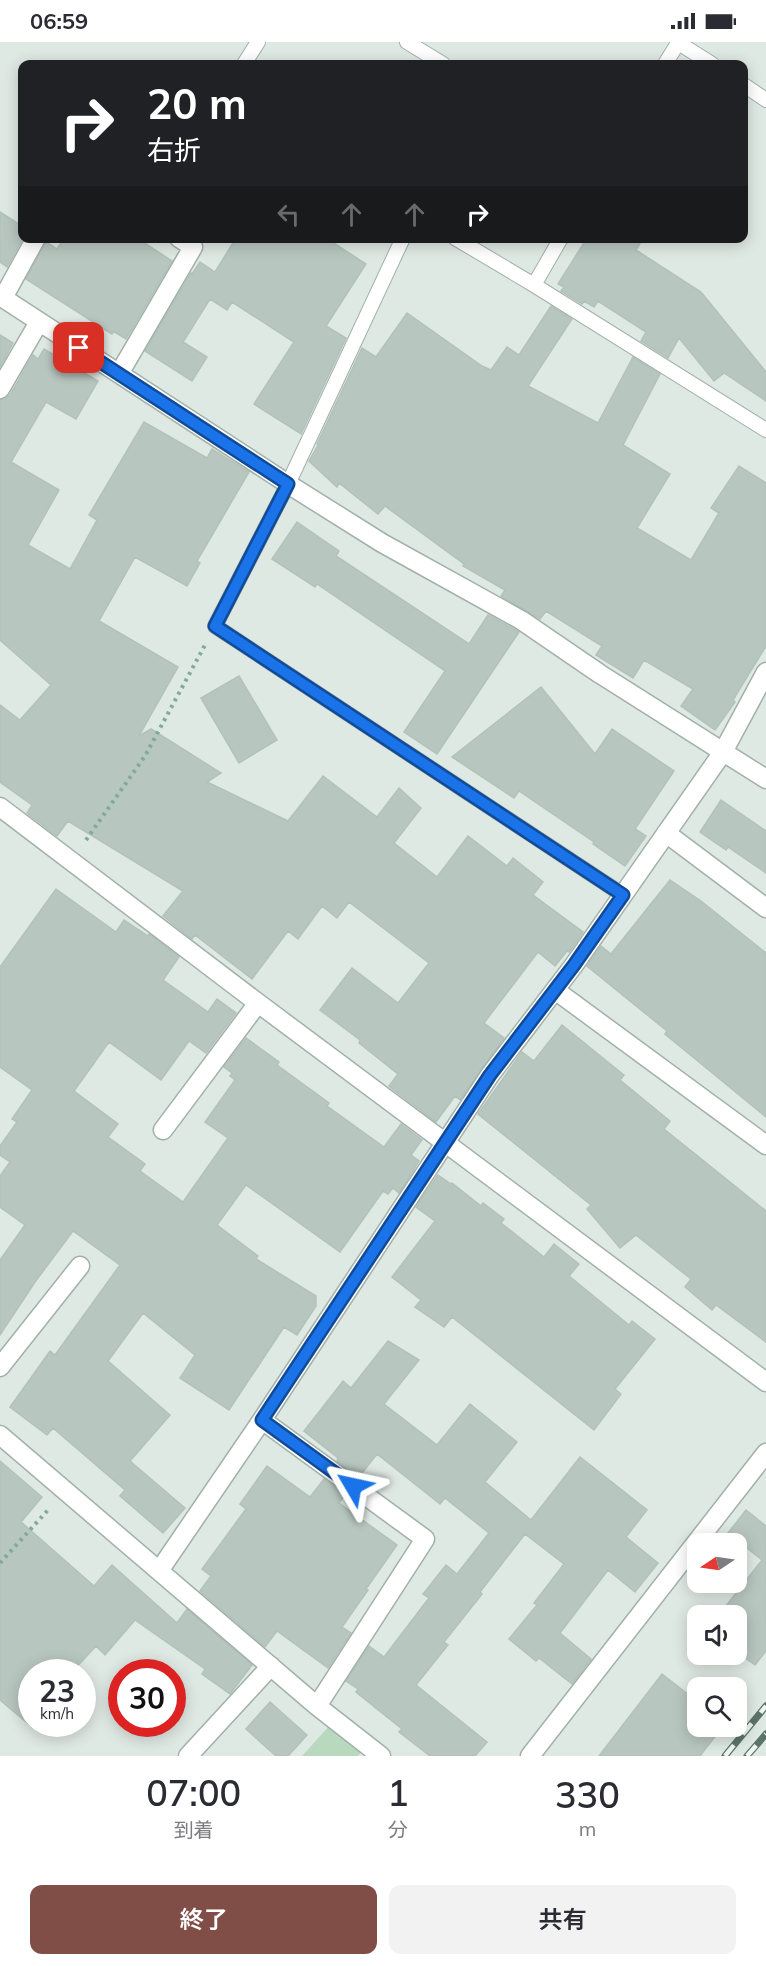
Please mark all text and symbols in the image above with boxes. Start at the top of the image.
text: 06:59 [30,7,88,35]
text: 20 m [147,77,247,130]
icon: right [48,84,126,162]
text: 右折 [147,133,201,167]
icon: left [272,198,305,231]
icon: ahead [335,198,368,231]
icon: ahead [398,198,431,231]
icon: right [461,198,494,231]
pin [53,322,104,373]
icon: arrive [62,331,95,364]
position arrow [321,1454,385,1518]
north arrow [687,1533,747,1593]
map controls [687,1533,747,1737]
button: sound [687,1605,747,1665]
speed limit sign: 30 [108,1659,186,1737]
text: 23 [39,1672,75,1710]
button: search [687,1677,747,1737]
text: km/h [40,1704,74,1723]
text: 07:00 [146,1770,241,1815]
text: 1 [387,1770,409,1815]
text: 330 [555,1772,620,1817]
text: m [579,1816,596,1841]
text: 到着 [174,1817,214,1842]
text: 分 [388,1817,408,1842]
button: 終了 [30,1885,377,1954]
button: 共有 [389,1885,736,1954]

